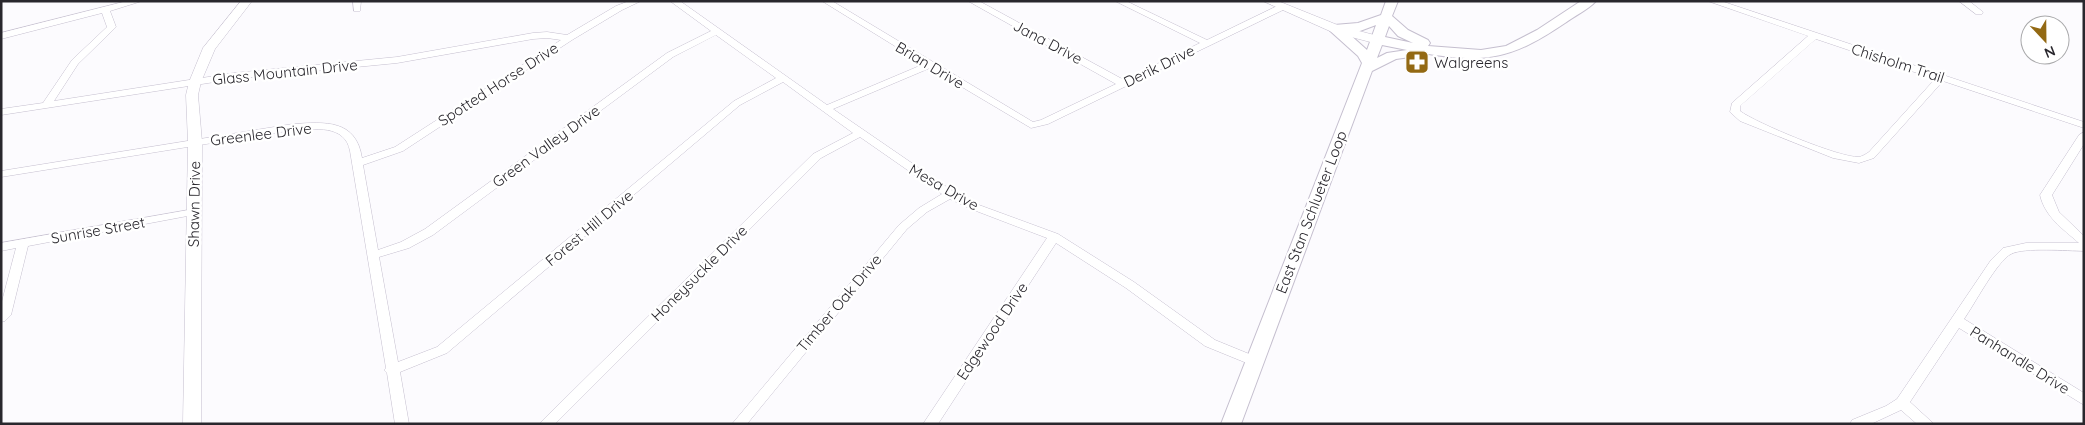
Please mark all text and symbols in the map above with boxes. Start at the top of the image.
north arrow [2020,15,2070,65]
street label: Jana Drive [1010,16,1086,68]
street label: Brian Drive [892,37,968,93]
street label: Spotted Horse Drive [434,38,562,130]
street label: Chisholm Trail [1849,39,1947,87]
street label: Derik Drive [1120,41,1198,91]
text: N [2042,42,2058,62]
pharmacy icon: Walgreens [1404,49,1430,75]
place label: Walgreens [1434,53,1508,72]
street label: Glass Mountain Drive [211,55,359,89]
street label: Green Valley Drive [489,101,603,191]
street label: Greenlee Drive [209,118,313,150]
street label: East Stan Schlueter Loop [1271,128,1351,296]
street label: Mesa Drive [906,159,982,215]
street label: Shawn Drive [184,161,204,247]
street label: Forest Hill Drive [541,186,637,270]
street label: Sunrise Street [49,212,147,248]
street label: Honeysuckle Drive [647,221,751,325]
street label: Timber Oak Drive [792,250,886,356]
street label: Edgewood Drive [952,279,1032,383]
street label: Panhandle Drive [1967,322,2073,398]

